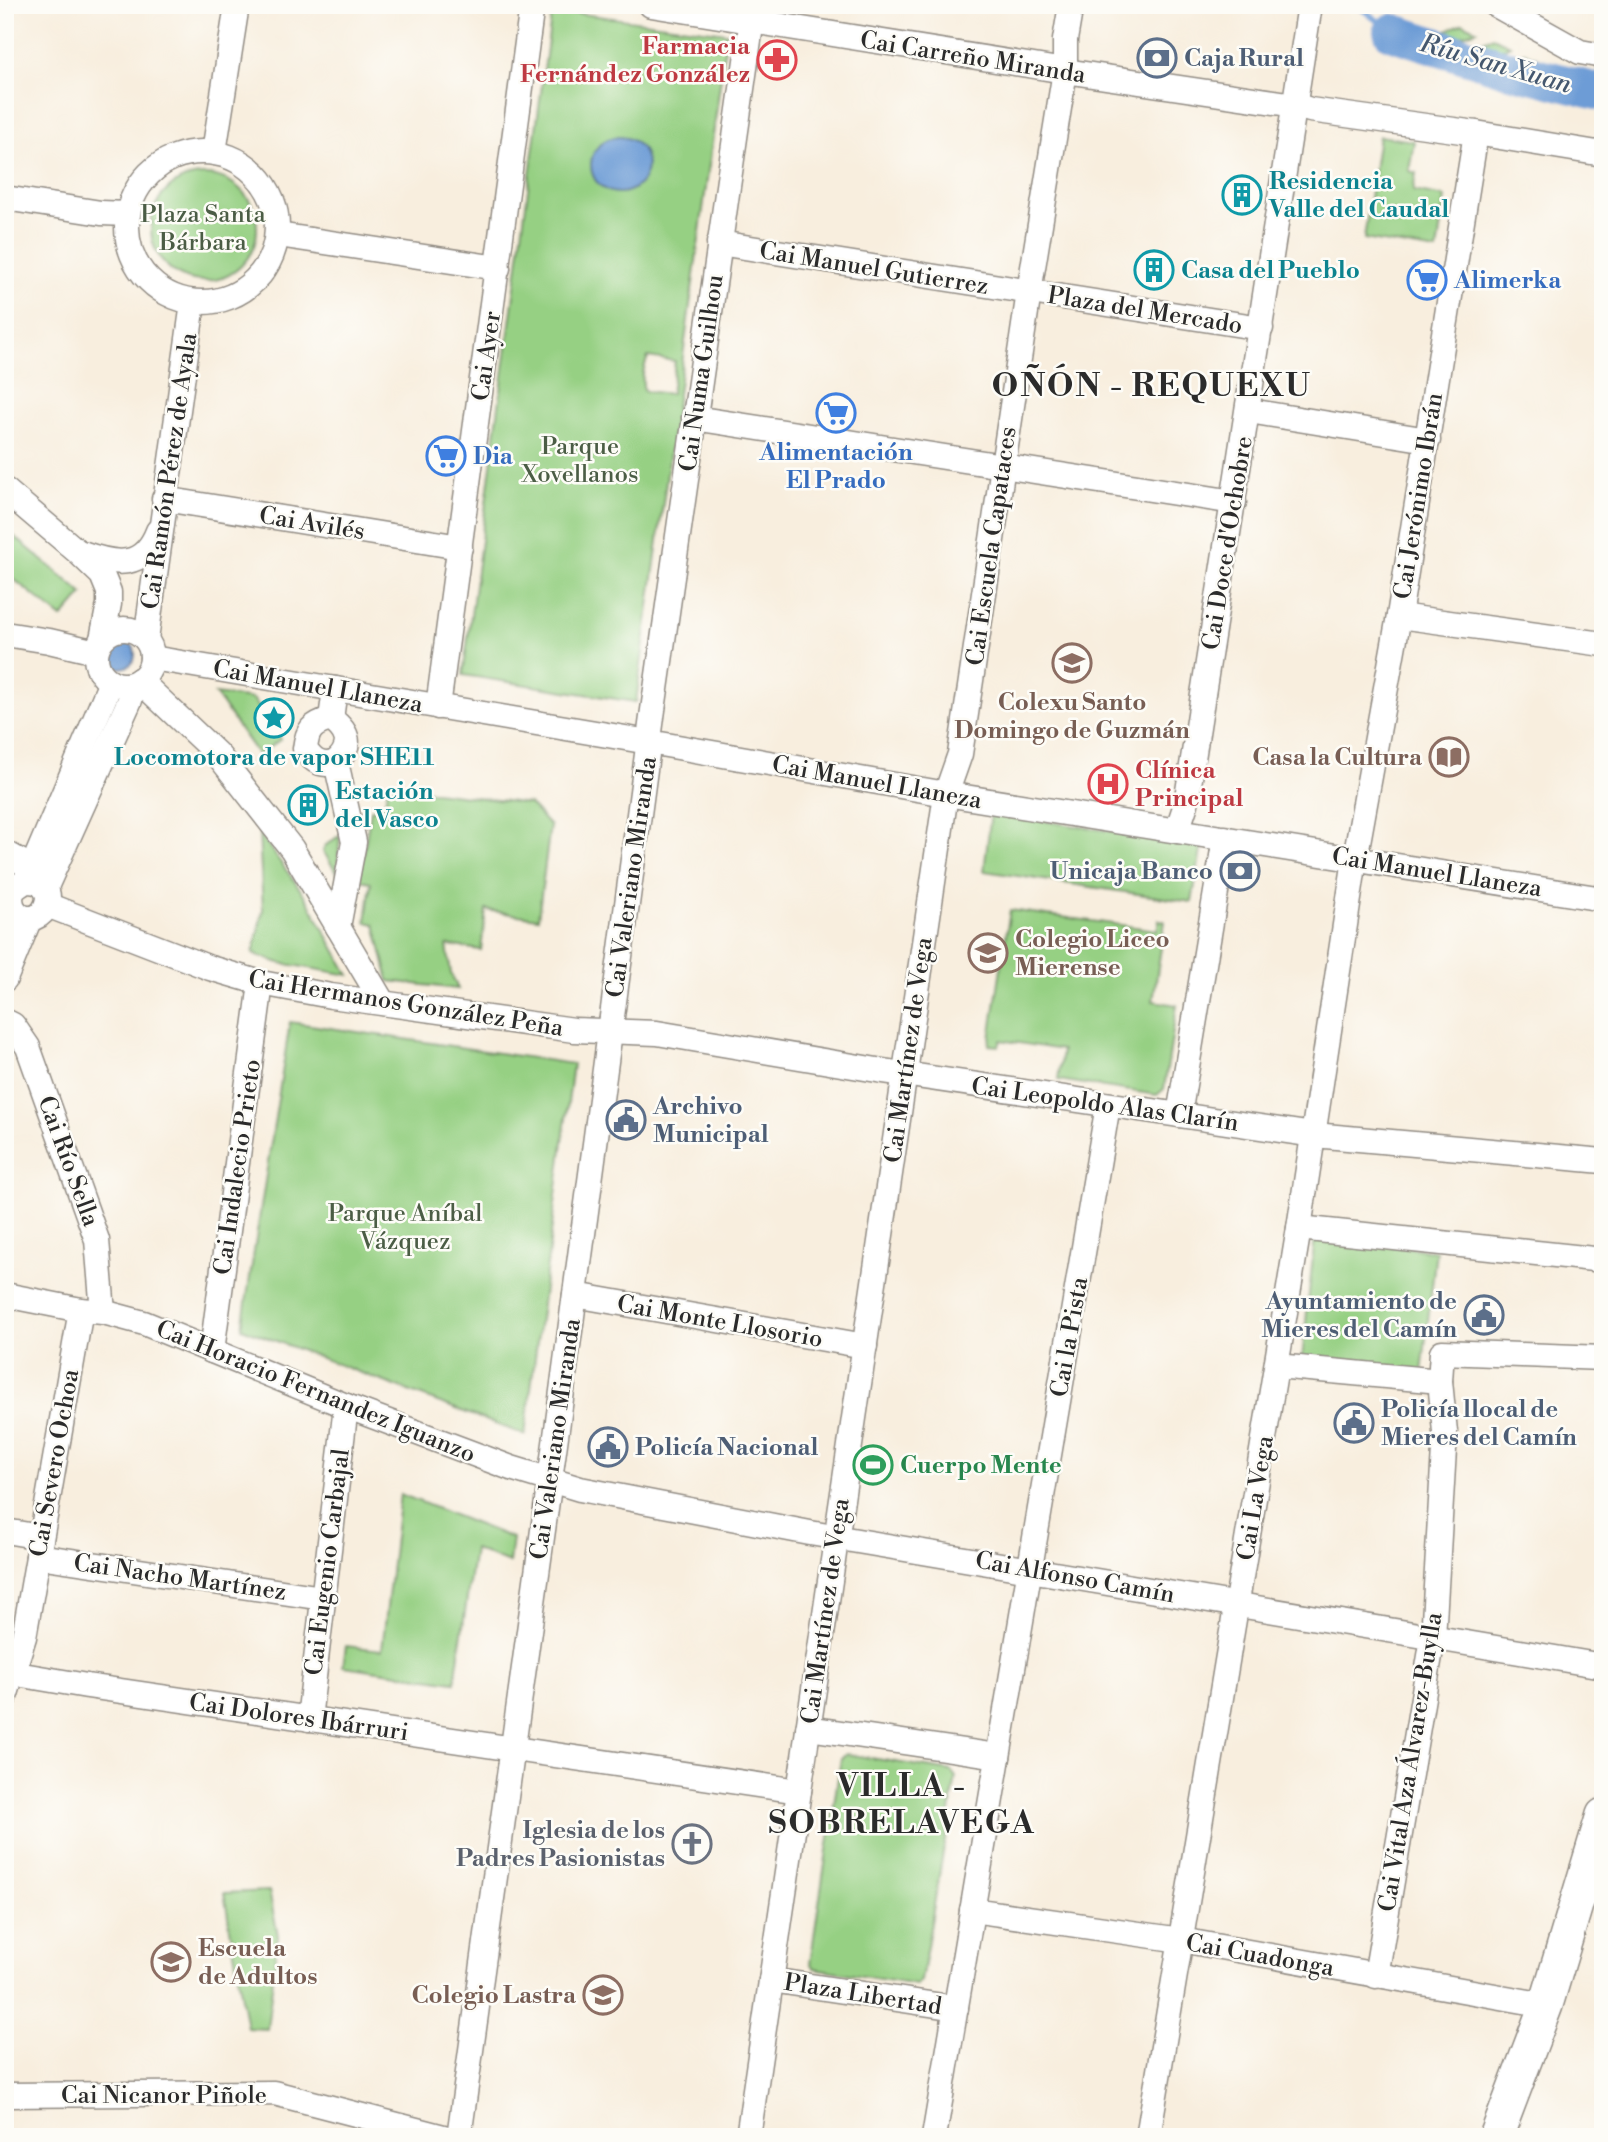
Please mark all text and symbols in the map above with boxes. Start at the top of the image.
street label: Cai Carreño Miranda [858,25,1088,91]
water label: Ríu San Xuan [1415,27,1575,101]
place label: Farmacia Fernández González [520,32,751,90]
bank icon: Caja Rural [1136,37,1178,79]
pharmacy icon: Farmacia Fernández González [756,39,798,81]
place label: Caja Rural [1184,44,1304,74]
place label: Residencia Valle del Caudal [1268,167,1449,225]
building icon: Residencia Valle del Caudal [1221,174,1263,216]
park label: Plaza Santa Bárbara [140,200,267,258]
street label: Cai Manuel Gutierrez [757,236,991,302]
building icon: Casa del Pueblo [1133,249,1175,291]
place label: Casa del Pueblo [1181,256,1360,286]
supermarket icon: Alimerka [1406,259,1448,301]
place label: Alimerka [1453,266,1562,296]
street label: Cai Numa Guilhou [673,272,731,474]
street label: Plaza del Mercado [1045,281,1244,341]
street label: Cai Ayer [466,309,508,403]
street label: Cai Ramón Pérez de Ayala [136,330,204,611]
district label: OÑÓN - REQUEXU [992,363,1312,406]
street label: Cai Jerónimo Ibrán [1388,391,1450,602]
supermarket icon: Alimentación El Prado [815,392,857,434]
street label: Cai Escuela Capataces [960,425,1024,668]
park label: Parque Xovellanos [520,432,639,490]
street label: Cai Doce d'Ochobre [1196,434,1260,652]
supermarket icon: Dia [425,435,467,477]
place label: Alimentación El Prado [758,438,913,496]
place label: Dia [473,442,514,472]
street label: Cai Avilés [257,501,367,547]
school or university icon: Colexu Santo Domingo de Guzmán [1051,642,1093,684]
street label: Cai Manuel Llaneza [211,654,426,720]
place label: Colexu Santo Domingo de Guzmán [954,688,1190,746]
place icon: Locomotora de vapor SHE11 [253,697,295,739]
library icon: Casa la Cultura [1428,736,1470,778]
place label: Locomotora de vapor SHE11 [114,743,435,773]
place label: Casa la Cultura [1252,743,1423,773]
street label: Cai Manuel Llaneza [770,750,985,816]
street label: Cai Valeriano Miranda [600,754,664,1000]
place label: Clínica Principal [1135,756,1243,814]
hospital icon: Clínica Principal [1087,763,1129,805]
place label: Estación del Vasco [335,777,439,835]
building icon: Estación del Vasco [287,784,329,826]
street label: Cai Manuel Llaneza [1330,842,1545,905]
bank icon: Unicaja Banco [1219,850,1261,892]
place label: Unicaja Banco [1050,857,1213,887]
place label: Colegio Liceo Mierense [1015,925,1170,983]
school or university icon: Colegio Liceo Mierense [967,932,1009,974]
street label: Cai Martínez de Vega [878,934,940,1165]
street label: Cai Hermanos González Peña [246,964,566,1044]
street label: Cai Indalecio Prieto [208,1057,268,1277]
street label: Cai Leopoldo Alas Clarín [969,1071,1240,1139]
street label: Cai Río Sella [31,1092,106,1231]
place label: Archivo Municipal [652,1092,769,1150]
public building icon: Archivo Municipal [605,1099,647,1141]
park label: Parque Aníbal Vázquez [328,1199,482,1257]
street label: Cai la Pista [1045,1274,1095,1400]
place label: Ayuntamiento de Mieres del Camín [1261,1287,1457,1345]
street label: Cai Monte Llosorio [615,1289,825,1355]
public building icon: Ayuntamiento de Mieres del Camín [1463,1294,1505,1336]
street label: Cai Horacio Fernandez Iguanzo [152,1314,480,1470]
street label: Cai Valeriano Miranda [524,1316,588,1562]
street label: Cai Severo Ochoa [24,1366,86,1559]
place label: Policía llocal de Mieres del Camín [1381,1395,1577,1453]
public building icon: Policía llocal de Mieres del Camín [1333,1402,1375,1444]
public building icon: Policía Nacional [587,1426,629,1468]
place label: Policía Nacional [635,1433,819,1463]
street label: Cai La Vega [1231,1433,1281,1563]
sports icon: Cuerpo Mente [852,1444,894,1486]
street label: Cai Eugenio Carbajal [299,1447,357,1677]
place label: Cuerpo Mente [900,1451,1062,1481]
street label: Cai Martínez de Vega [795,1495,857,1726]
street label: Cai Alfonso Camín [973,1546,1177,1610]
street label: Cai Nacho Martínez [72,1548,288,1608]
street label: Cai Vital Aza Álvarez-Buylla [1372,1609,1450,1914]
street label: Cai Dolores Ibárruri [187,1688,411,1748]
district label: VILLA - SOBRELAVEGA [768,1766,1036,1843]
place label: Iglesia de los Padres Pasionistas [456,1816,665,1874]
church icon: Iglesia de los Padres Pasionistas [671,1823,713,1865]
street label: Cai Cuadonga [1183,1928,1337,1984]
place label: Escuela de Adultos [198,1934,318,1992]
school or university icon: Escuela de Adultos [150,1941,192,1983]
street label: Plaza Libertad [782,1968,944,2022]
school or university icon: Colegio Lastra [582,1974,624,2016]
place label: Colegio Lastra [411,1981,577,2011]
street label: Cai Nicanor Piñole [61,2081,267,2111]

